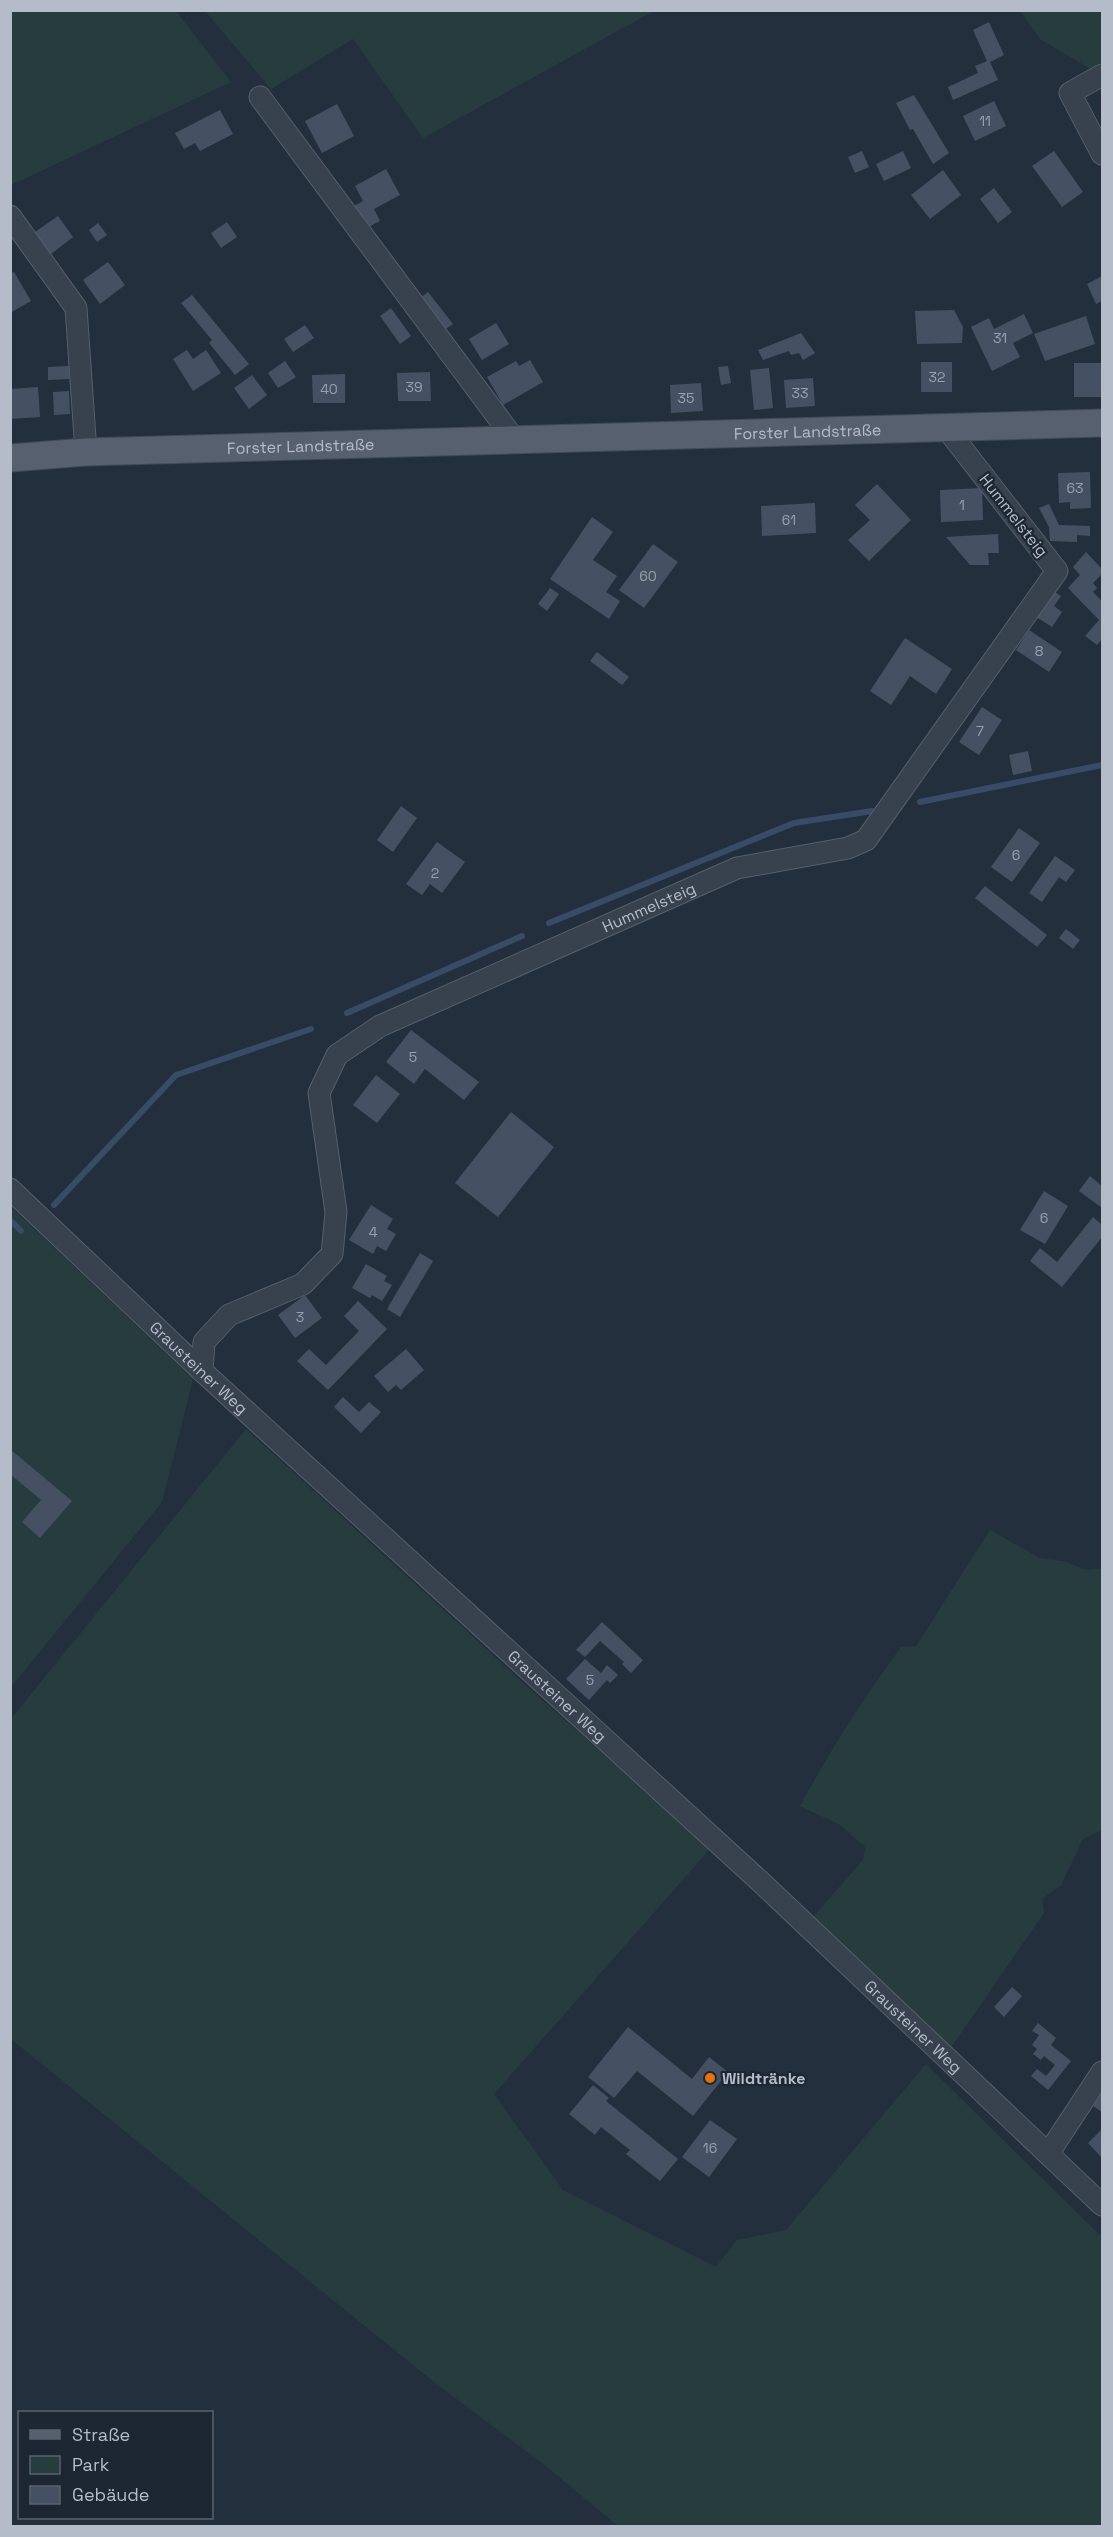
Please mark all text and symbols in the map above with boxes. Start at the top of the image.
house number: 11 [979,112,991,130]
house number: 31 [993,329,1007,347]
house number: 32 [929,368,945,386]
house number: 39 [405,378,423,396]
house number: 40 [320,380,338,398]
house number: 33 [792,384,808,402]
house number: 35 [678,389,694,407]
street label: Forster Landstraße [733,419,882,445]
street label: Forster Landstraße [227,434,375,459]
street label: Hummelsteig [974,469,1053,561]
house number: 63 [1066,479,1084,497]
house number: 1 [959,496,965,514]
house number: 61 [782,511,796,529]
house number: 60 [639,567,657,585]
house number: 8 [1035,642,1044,660]
house number: 7 [976,722,984,740]
house number: 6 [1012,846,1020,864]
house number: 2 [431,864,439,882]
street label: Hummelsteig [599,878,699,937]
house number: 5 [409,1048,417,1066]
house number: 6 [1040,1209,1048,1227]
house number: 4 [369,1223,378,1241]
house number: 3 [296,1308,304,1326]
street label: Grausteiner Weg [145,1317,252,1419]
street label: Grausteiner Weg [503,1646,611,1747]
house number: 5 [586,1671,594,1689]
street label: Grausteiner Weg [860,1976,966,2078]
place label: Wildtränke [722,2068,805,2089]
marker: Wildtränke [703,2071,717,2085]
house number: 16 [703,2139,717,2157]
legend [18,2411,213,2519]
text: Straße [72,2423,130,2446]
text: Park [72,2453,110,2476]
text: Gebäude [72,2483,150,2506]

